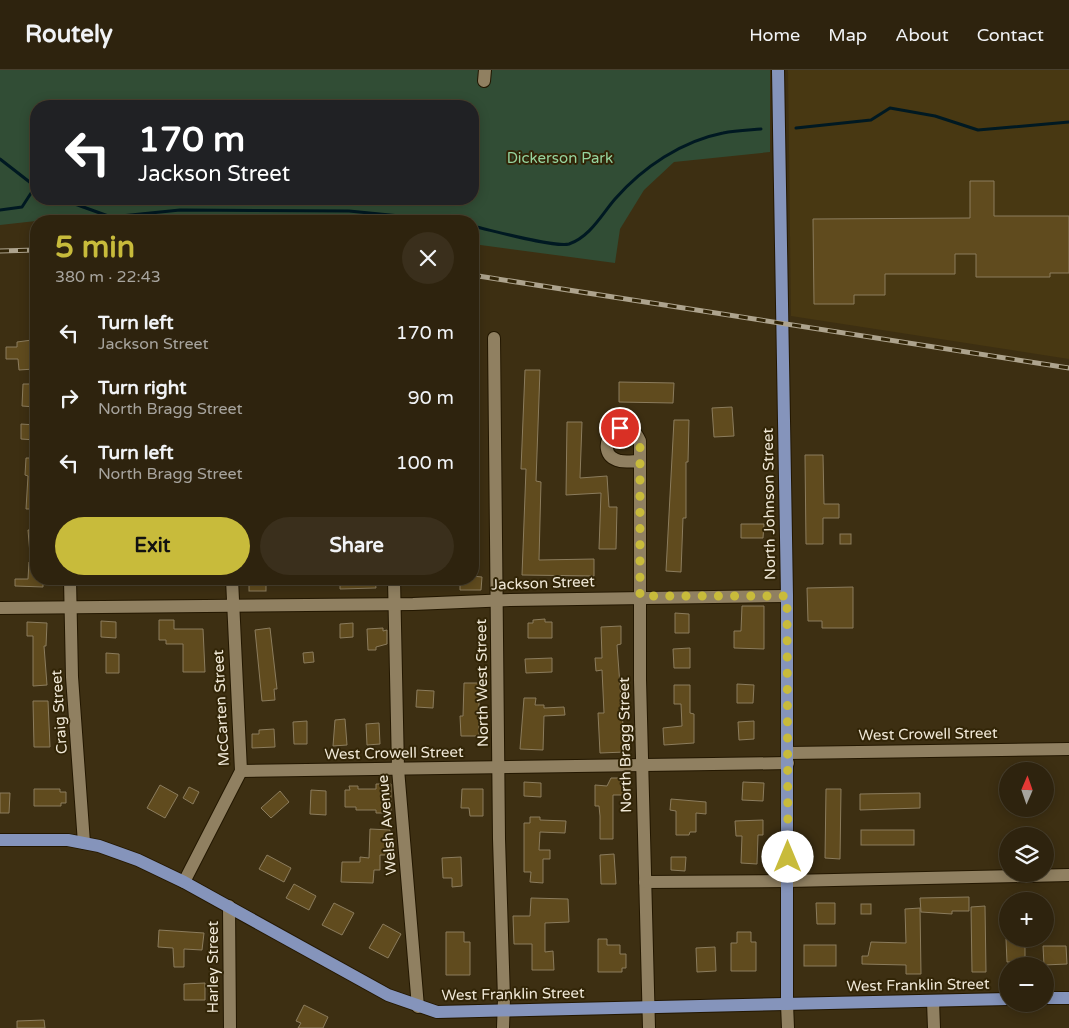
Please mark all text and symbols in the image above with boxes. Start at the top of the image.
text: Routely [25,20,113,49]
text: Home [749,24,800,46]
text: Map [828,24,867,46]
text: About [895,24,949,46]
text: Contact [977,24,1044,46]
text: 170 m [138,119,245,161]
icon: left [55,120,120,185]
park label: Dickerson Park [507,149,613,167]
text: Jackson Street [138,161,290,187]
text: 5 min [55,229,135,266]
button: close [402,232,454,284]
text: 380 m · 22:43 [55,267,161,287]
text: Turn left [98,312,174,334]
icon: left [55,319,83,347]
text: 170 m [396,322,454,344]
text: Jackson Street [98,334,209,354]
text: Turn right [98,377,186,399]
icon: right [55,384,83,412]
text: 90 m [408,387,454,409]
text: North Bragg Street [98,399,243,419]
pin [599,407,641,449]
icon: arrive [606,414,634,442]
street label: North Johnson Street [759,428,779,580]
text: Turn left [98,442,174,464]
icon: left [55,449,83,477]
text: 100 m [396,452,454,474]
text: North Bragg Street [98,464,243,484]
button: Exit [55,517,250,575]
button: Share [260,517,454,575]
street label: Jackson Street [491,572,595,594]
street label: North West Street [472,619,492,747]
street label: McCarten Street [209,649,233,767]
street label: Craig Street [47,669,71,755]
street label: North Bragg Street [615,677,635,813]
street label: West Crowell Street [858,724,998,744]
street label: West Crowell Street [324,743,464,763]
north arrow [999,762,1054,818]
map controls [999,762,1054,1012]
street label: Welsh Avenue [374,774,400,876]
button: layers [999,827,1054,882]
position arrow [761,830,813,882]
button: + [999,892,1054,947]
street label: Harley Street [204,920,222,1013]
button: − [999,957,1054,1012]
street label: West Franklin Street [846,975,990,995]
street label: West Franklin Street [441,984,585,1004]

